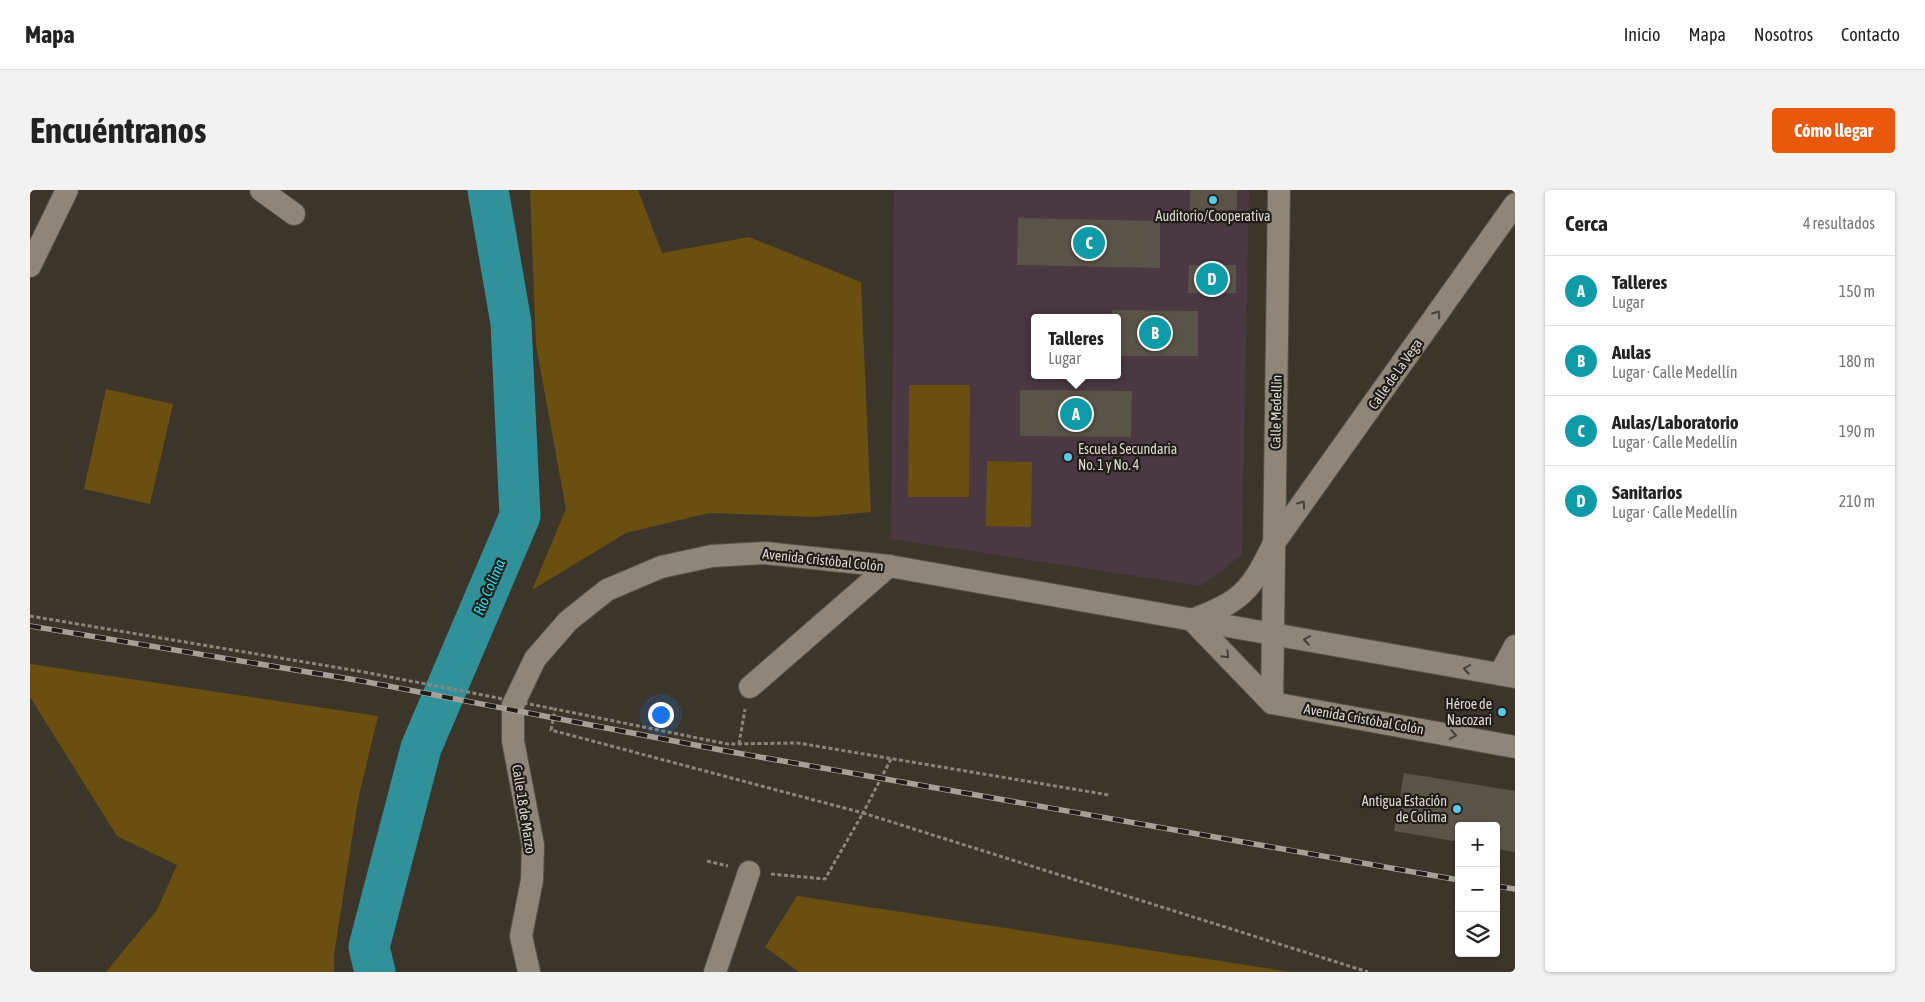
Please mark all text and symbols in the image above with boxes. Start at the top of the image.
text: Mapa [25,21,75,48]
text: Inicio [1624,24,1660,45]
text: Mapa [1688,24,1726,45]
text: Nosotros [1754,24,1813,45]
text: Contacto [1841,24,1900,45]
button: Cómo llegar [1772,108,1895,153]
text: Encuéntranos [30,110,206,150]
marker: Auditorio/Cooperativa [1207,194,1219,206]
place label: Auditorio/Cooperativa [1156,208,1270,224]
text: Cerca [1565,211,1608,235]
text: 4 resultados [1803,214,1875,232]
pin: C [1073,224,1105,262]
pin: D [1196,260,1228,298]
text: Talleres [1612,271,1667,293]
text: A [1577,282,1585,300]
text: 150 m [1839,282,1875,300]
text: Lugar [1612,293,1645,311]
one-way arrow [1431,310,1440,320]
popup [1031,314,1121,379]
pin: B [1139,314,1171,352]
text: Talleres [1048,327,1104,349]
street label: Calle de La Vega [1365,336,1425,412]
text: Aulas [1612,341,1651,363]
text: Lugar [1048,349,1081,367]
text: B [1577,352,1585,370]
text: 180 m [1839,352,1875,370]
text: Lugar · Calle Medellín [1612,363,1738,381]
street label: Calle Medellín [1267,375,1285,449]
pin: A [1060,395,1092,433]
text: Aulas/Laboratorio [1612,411,1739,433]
text: C [1577,422,1585,440]
text: 190 m [1839,422,1875,440]
text: Lugar · Calle Medellín [1612,433,1738,451]
place label: Escuela Secundaria No. 1 y No. 4 [1078,441,1177,473]
marker: Escuela Secundaria No. 1 y No. 4 [1062,451,1074,463]
text: Sanitarios [1612,481,1682,503]
text: D [1577,492,1585,510]
text: 210 m [1839,492,1875,510]
one-way arrow [1296,500,1305,510]
text: Lugar · Calle Medellín [1612,503,1738,521]
street label: Avenida Cristóbal Colón [762,546,884,574]
water label: Río Colima [470,556,508,618]
one-way arrow [1303,636,1311,646]
one-way arrow [1220,650,1229,659]
one-way arrow [1463,664,1471,674]
place label: Héroe de Nacozari [1446,696,1492,728]
street label: Avenida Cristóbal Colón [1303,701,1425,737]
your location [648,702,674,728]
marker: Héroe de Nacozari [1496,706,1508,718]
one-way arrow [1449,730,1458,740]
street label: Calle 18 de Marzo [509,763,539,855]
place label: Antigua Estación de Colima [1362,793,1447,825]
marker: Antigua Estación de Colima [1451,803,1463,815]
map controls [1455,822,1500,957]
button: + [1455,822,1500,867]
button: − [1455,867,1500,912]
button: layers [1455,912,1500,957]

